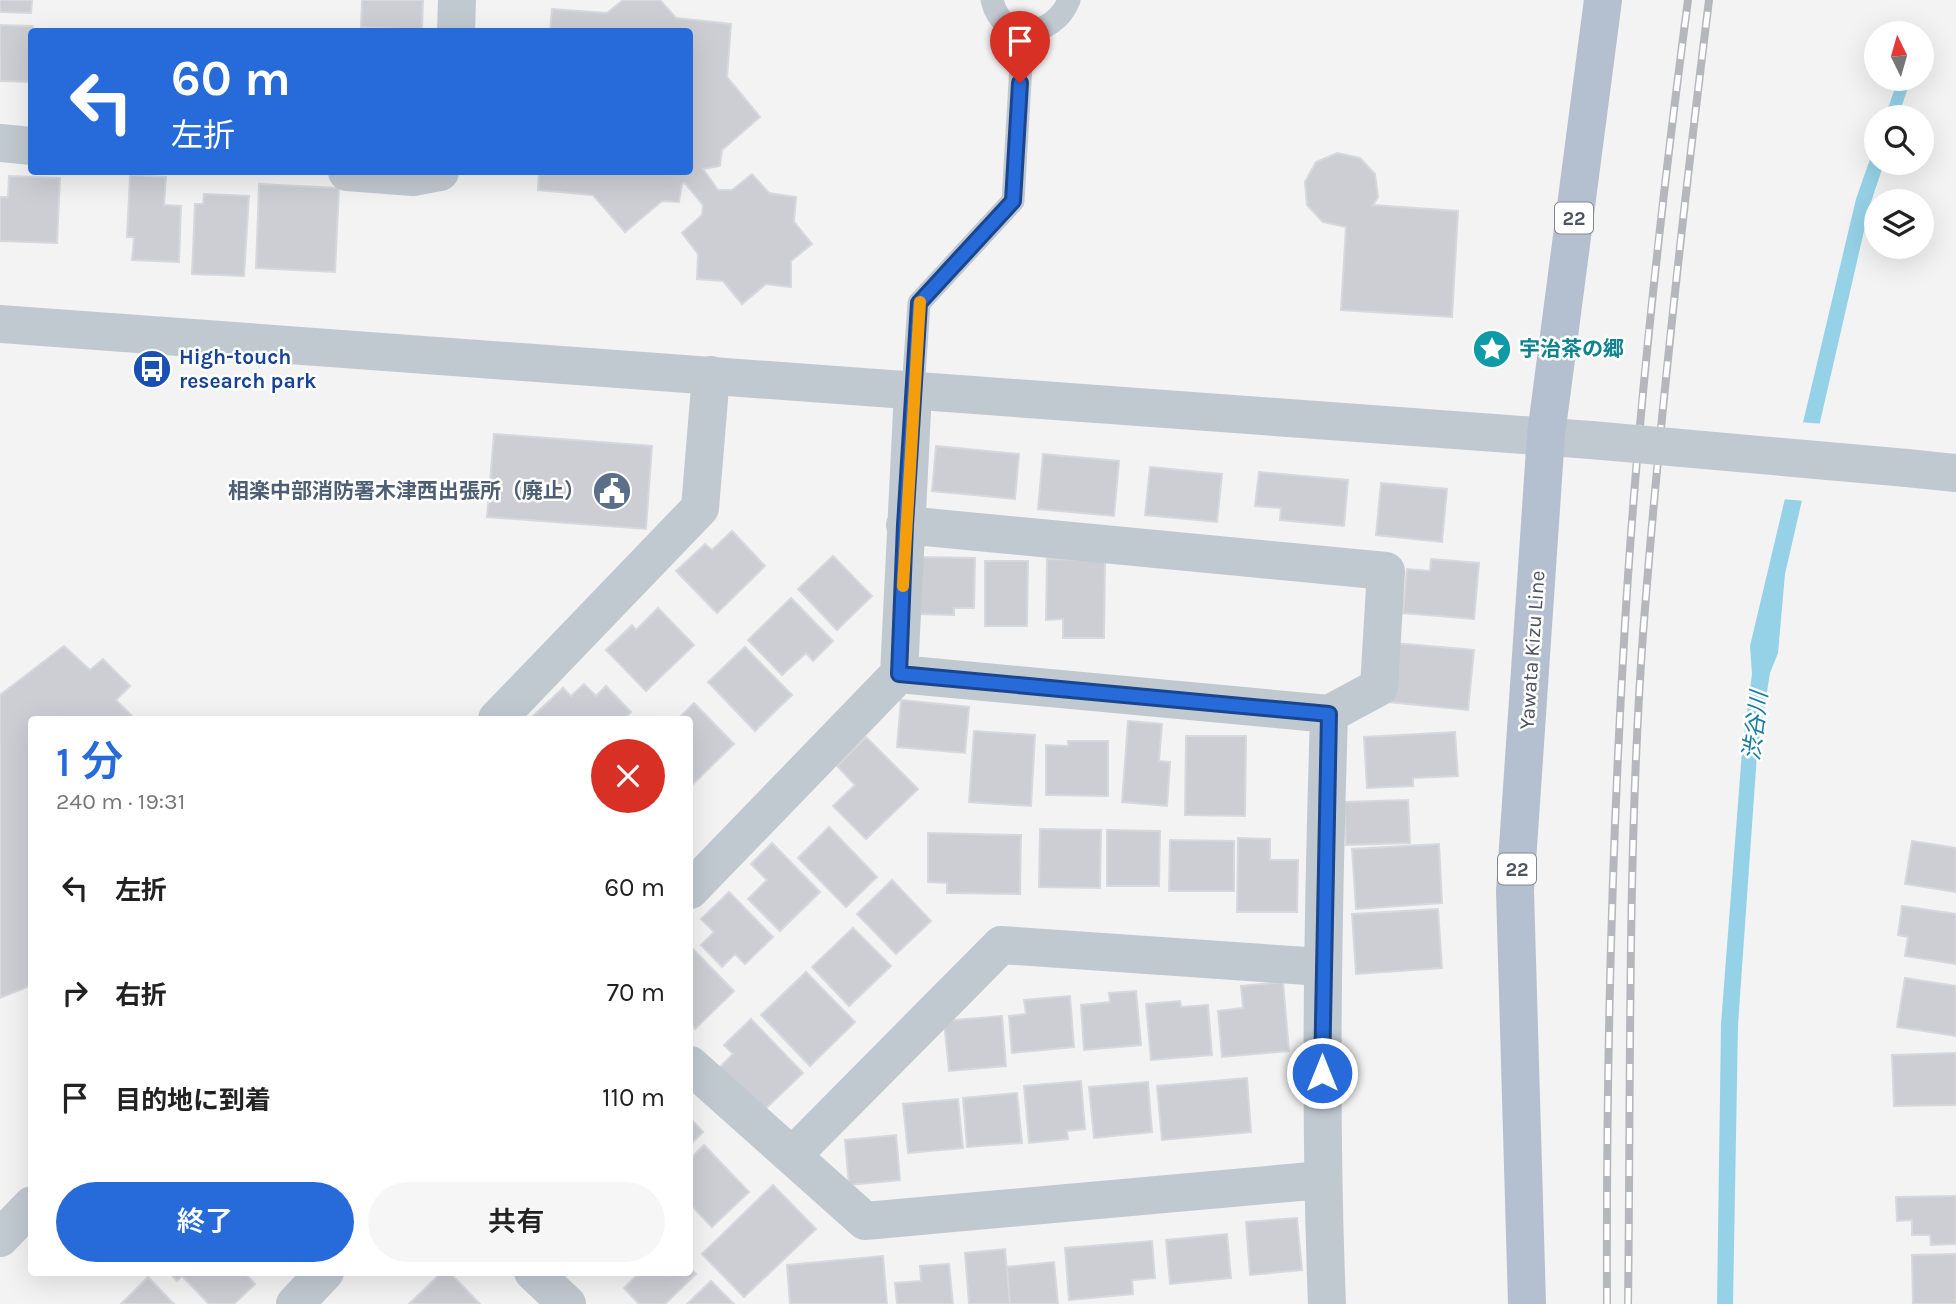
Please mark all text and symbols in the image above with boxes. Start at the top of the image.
pin [990,11,1050,83]
north arrow [1864,21,1934,91]
map controls [1864,21,1934,259]
icon: arrive [1001,22,1039,60]
text: 60 m [171,50,291,107]
icon: left [56,56,147,147]
button: search [1864,105,1934,175]
text: 左折 [171,117,235,154]
button: layers [1864,189,1934,259]
road number: 22 [1555,202,1593,233]
place icon: 宇治茶の郷 [1471,328,1513,370]
place label: 宇治茶の郷 [1519,337,1624,361]
place label: High-touch research park [179,345,317,393]
bus stop icon: High-touch research park [131,348,173,390]
public building icon: 相楽中部消防署木津西出張所（廃止） [591,470,633,512]
place label: 相楽中部消防署木津西出張所（廃止） [228,479,585,503]
street label: Yawata Kizu Line [1514,570,1550,730]
water label: 渋谷川 [1738,687,1773,762]
text: 1 分 [56,737,123,787]
button: close [591,739,665,813]
text: 240 m · 19:31 [56,788,185,815]
road number: 22 [1498,854,1536,884]
icon: left [56,869,94,907]
text: 60 m [604,872,665,903]
text: 左折 [115,875,167,906]
icon: right [56,974,94,1012]
text: 70 m [607,977,665,1008]
text: 右折 [115,980,167,1011]
position arrow [1285,1036,1359,1110]
icon: arrive [56,1079,94,1117]
text: 110 m [602,1082,665,1113]
text: 目的地に到着 [115,1085,271,1116]
button: 終了 [56,1182,354,1262]
button: 共有 [368,1182,665,1262]

